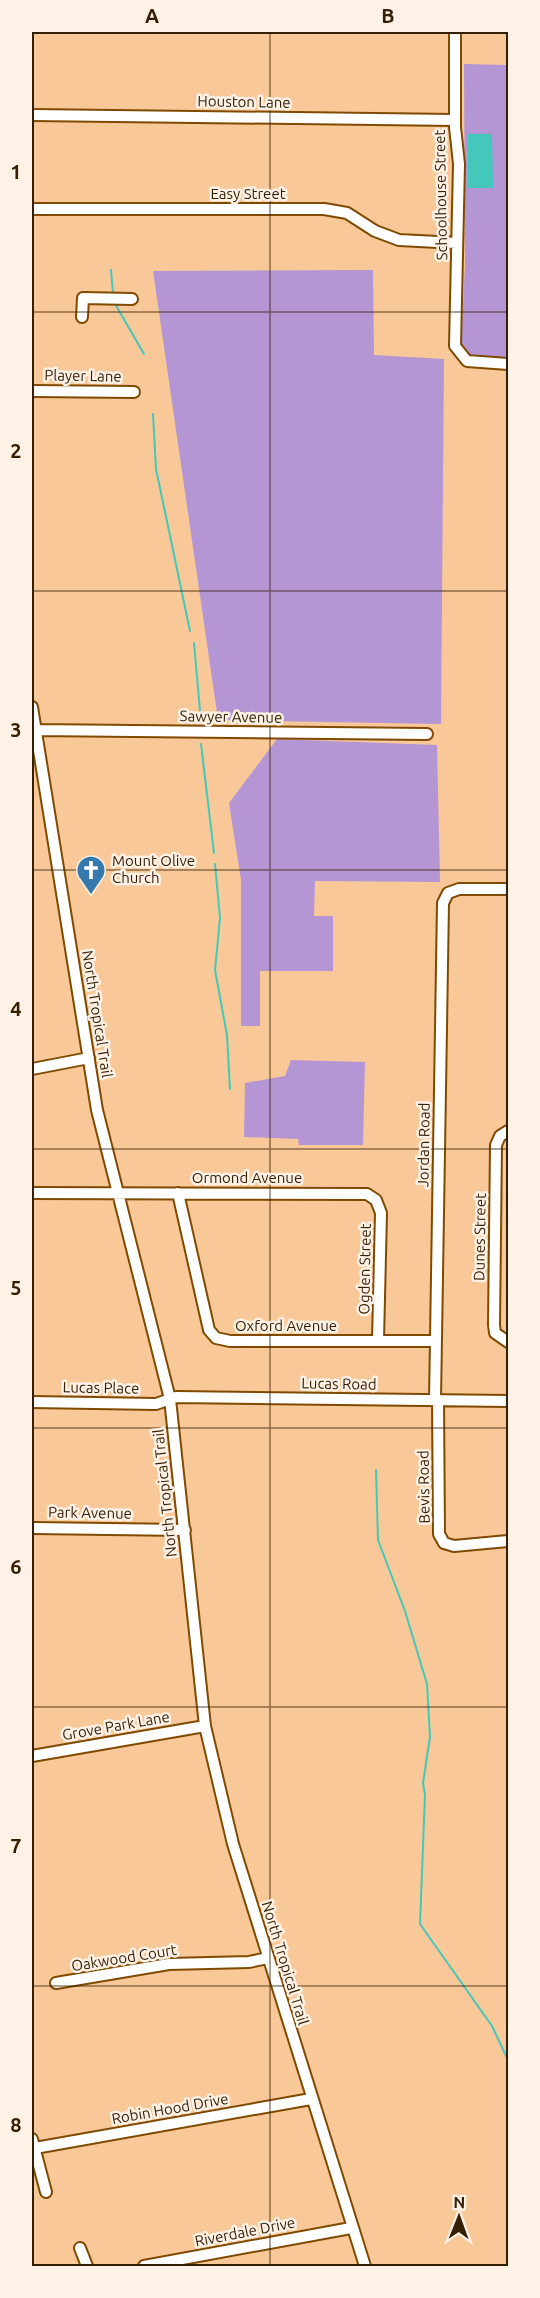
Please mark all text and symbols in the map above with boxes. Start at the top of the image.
text: A [145,4,159,27]
text: B [381,4,395,27]
street label: Houston Lane [197,92,291,111]
street label: Schoolhouse Street [431,129,450,261]
text: 1 [10,160,22,183]
street label: Easy Street [210,185,286,202]
street label: Player Lane [44,366,122,385]
text: 2 [10,439,22,462]
street label: Sawyer Avenue [180,707,282,726]
text: 3 [10,718,22,741]
place label: Mount Olive Church [112,852,195,886]
church icon: Mount Olive Church [75,854,107,896]
street label: North Tropical Trail [79,949,116,1079]
text: 4 [10,997,22,1020]
street label: Jordan Road [414,1102,433,1188]
street label: Ormond Avenue [192,1169,302,1186]
street label: Dunes Street [470,1193,489,1281]
street label: Ogden Street [355,1223,374,1315]
text: 5 [10,1276,22,1299]
street label: Oxford Avenue [235,1317,337,1334]
street label: Lucas Road [301,1374,377,1393]
street label: Lucas Place [63,1378,139,1397]
street label: North Tropical Trail [149,1428,180,1558]
street label: Bevis Road [414,1450,433,1524]
street label: Park Avenue [48,1503,132,1522]
text: 6 [10,1555,22,1578]
street label: Grove Park Lane [61,1708,171,1743]
text: 7 [10,1834,22,1857]
street label: North Tropical Trail [259,1899,312,2027]
street label: Oakwood Court [70,1941,178,1974]
street label: Robin Hood Drive [110,2090,230,2127]
text: 8 [10,2113,22,2136]
north arrow [429,2187,489,2247]
text: N [453,2193,465,2211]
street label: Riverdale Drive [193,2213,296,2250]

